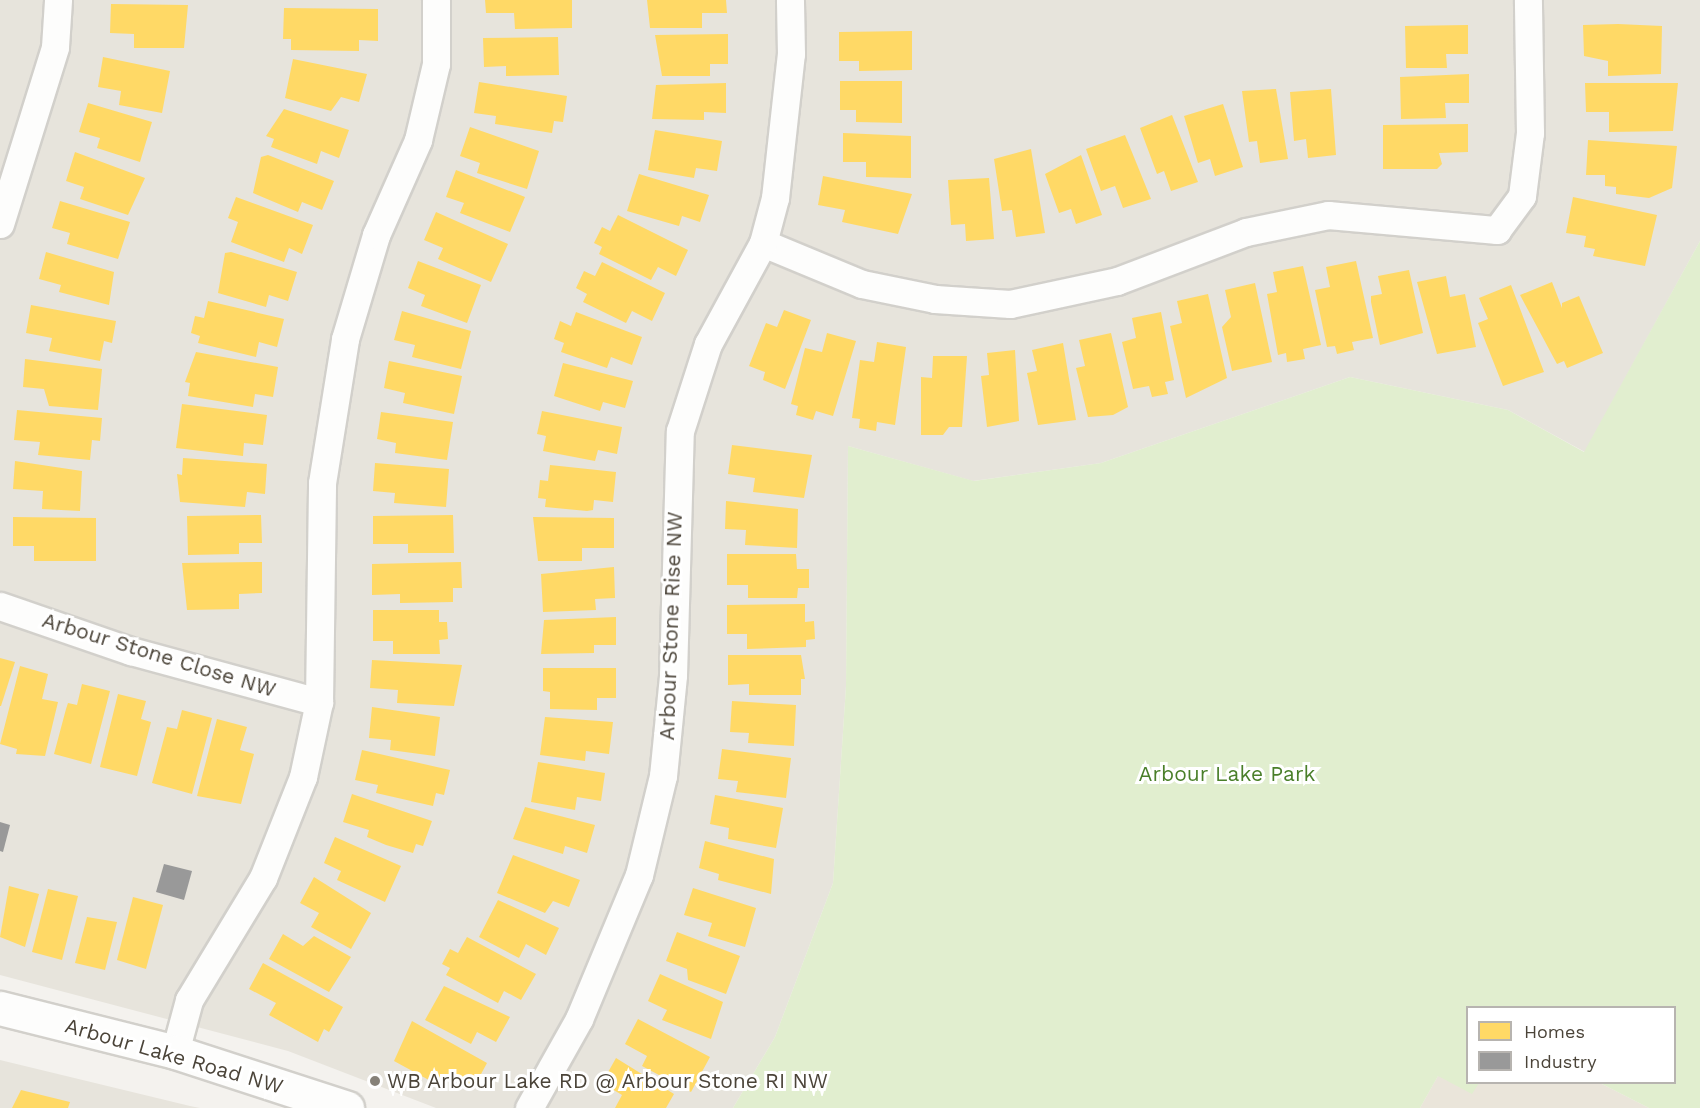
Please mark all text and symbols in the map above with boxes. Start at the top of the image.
street label: Arbour Stone Rise NW [654,511,688,741]
street label: Arbour Stone Close NW [39,607,279,703]
park label: Arbour Lake Park [1138,761,1316,787]
legend [1466,1006,1676,1084]
street label: Arbour Lake Road NW [62,1013,286,1099]
text: Homes [1524,1021,1585,1042]
text: Industry [1524,1051,1596,1072]
place label: WB Arbour Lake RD @ Arbour Stone RI NW [387,1068,831,1094]
marker: WB Arbour Lake RD @ Arbour Stone RI NW [368,1074,382,1088]

